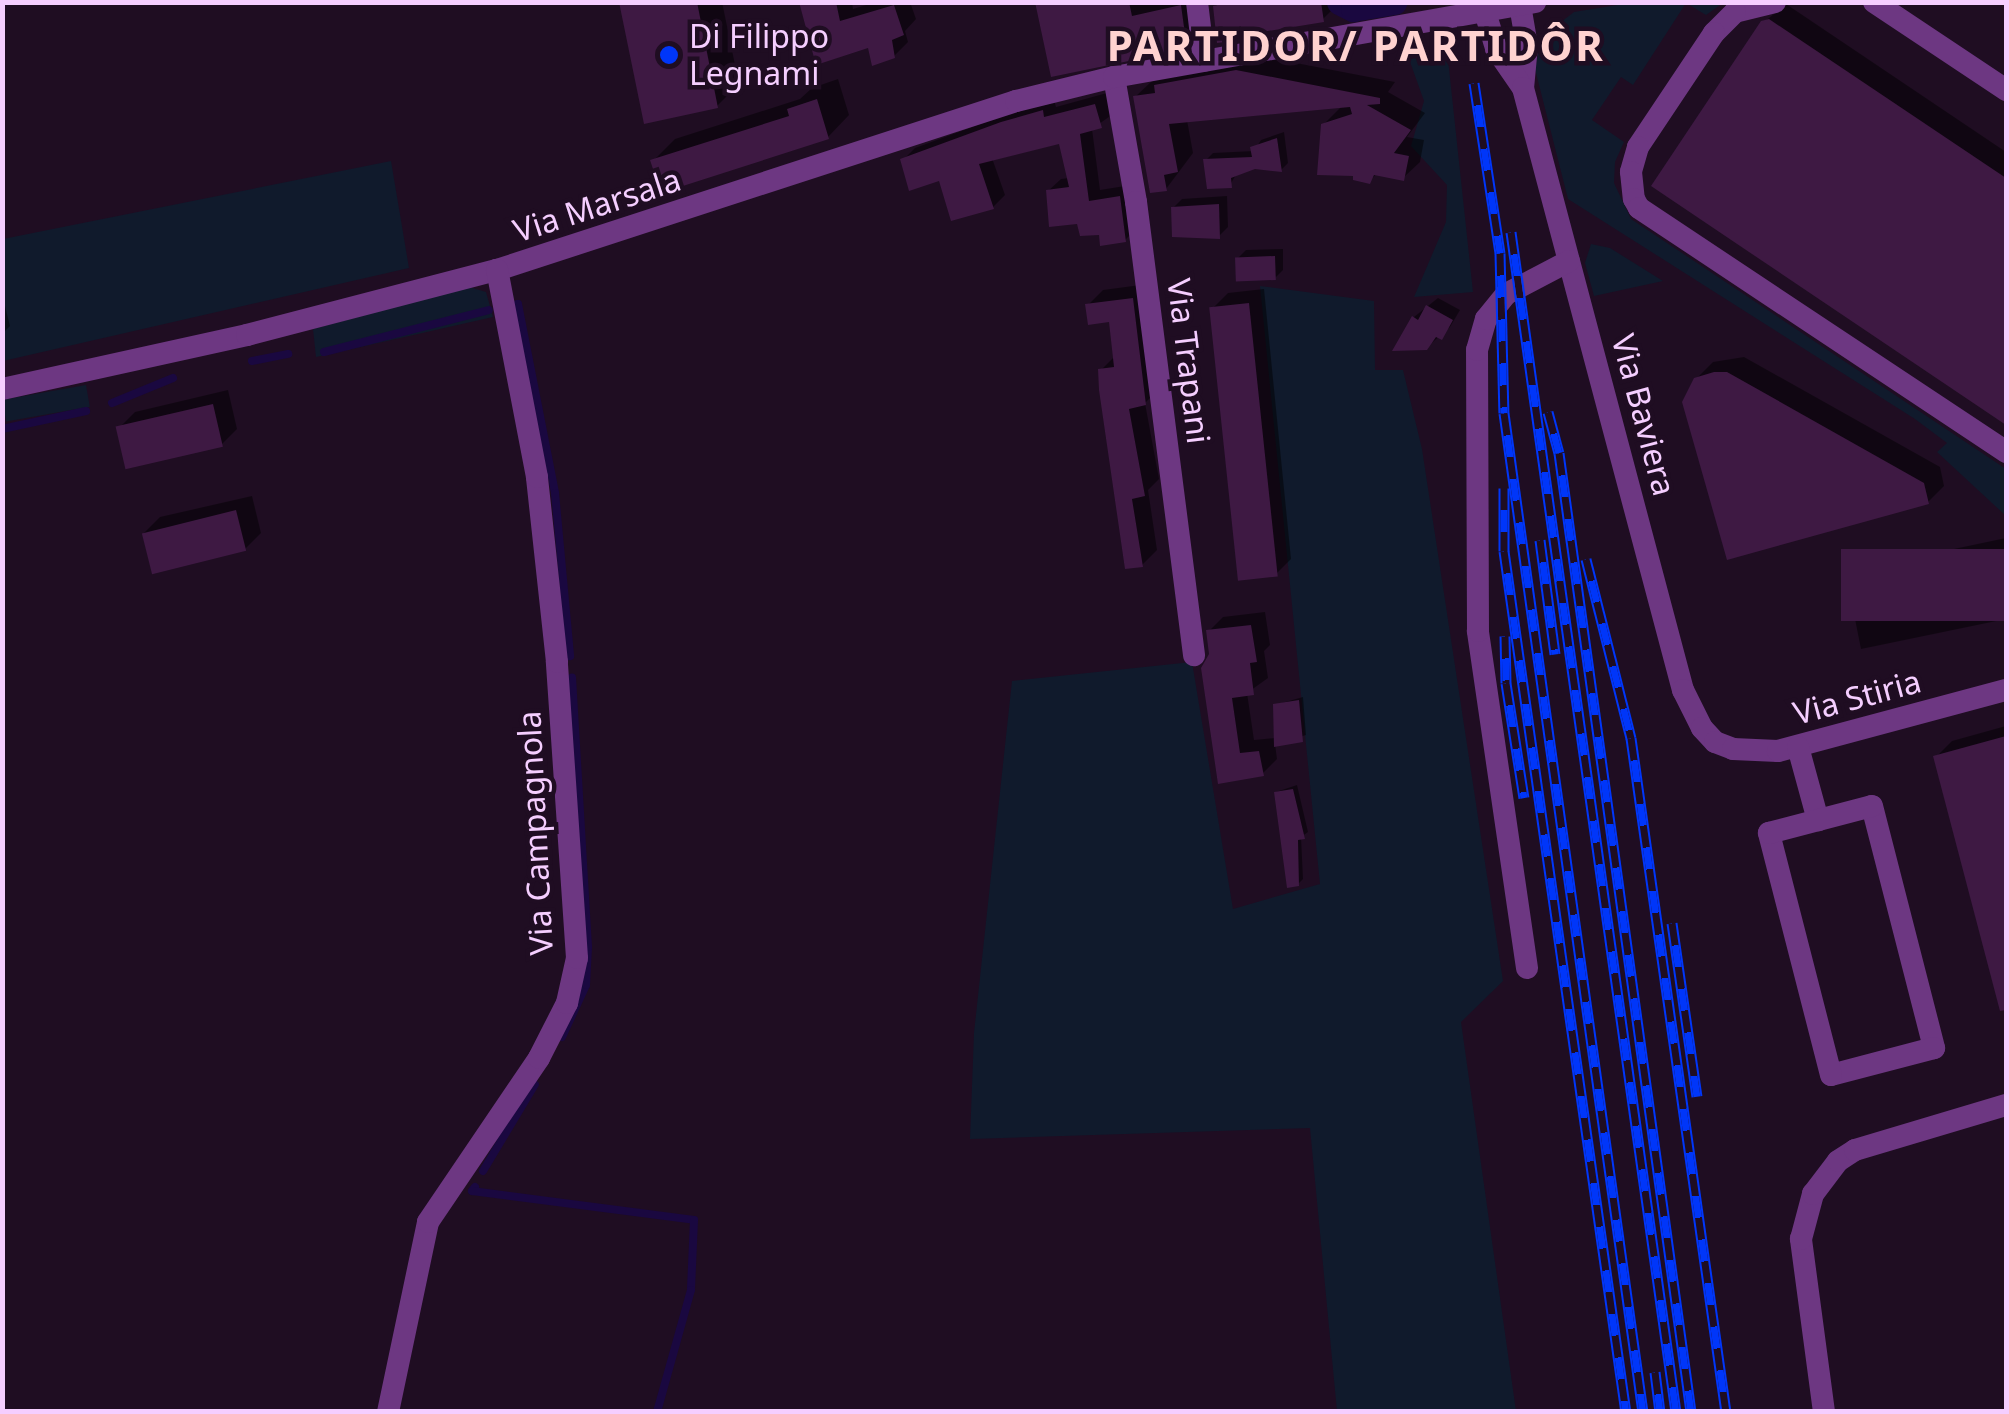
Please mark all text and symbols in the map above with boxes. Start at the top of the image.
place label: Di Filippo Legnami [689,18,829,93]
district label: PARTIDOR/ PARTIDÔR [1107,20,1605,70]
marker: Di Filippo Legnami [658,44,680,66]
street label: Via Marsala [509,160,685,250]
street label: Via Trapani [1160,276,1218,446]
street label: Via Baviera [1604,330,1684,500]
street label: Via Stiria [1789,662,1925,732]
street label: Via Campagnola [509,710,561,956]

